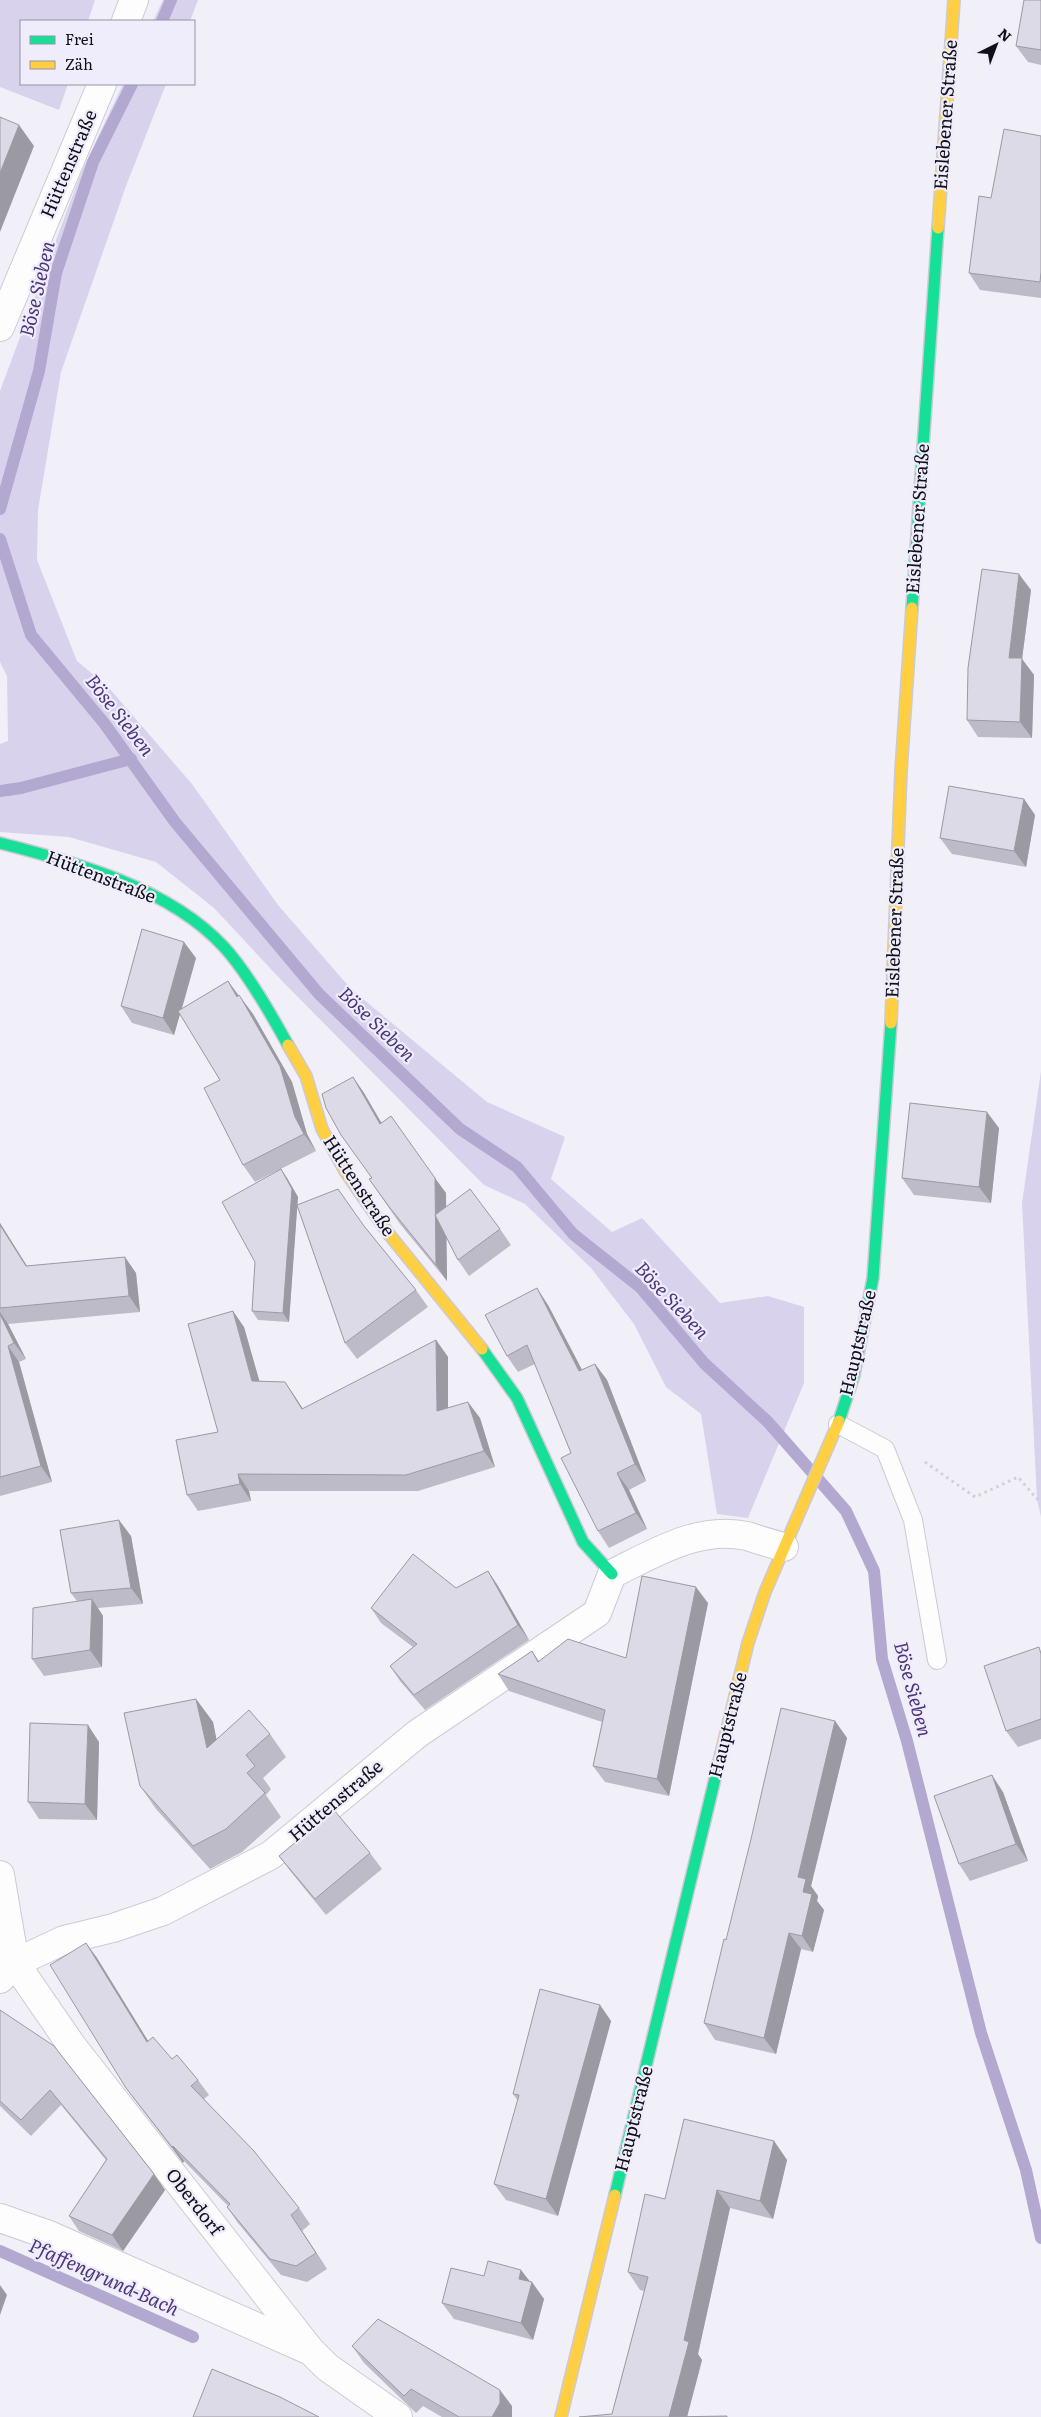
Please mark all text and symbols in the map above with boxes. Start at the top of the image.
legend [20,20,195,85]
north arrow [971,20,1021,70]
text: N [994,23,1017,46]
text: Frei [65,27,94,50]
street label: Eislebener Straße [926,39,963,191]
text: Zäh [65,52,93,75]
street label: Hüttenstraße [33,105,103,222]
water label: Böse Sieben [11,237,61,339]
street label: Eislebener Straße [898,443,935,595]
water label: Böse Sieben [80,667,162,762]
street label: Hüttenstraße [43,842,160,909]
street label: Eislebener Straße [877,847,910,999]
water label: Böse Sieben [333,979,423,1068]
street label: Hüttenstraße [317,1129,403,1241]
water label: Böse Sieben [629,1254,717,1345]
street label: Hauptstraße [831,1287,882,1398]
water label: Böse Sieben [888,1638,940,1740]
street label: Hauptstraße [700,1669,753,1780]
street label: Hüttenstraße [282,1752,388,1847]
street label: Hauptstraße [606,2063,659,2174]
street label: Oberdorf [160,2162,231,2242]
water label: Pfaffengrund-Bach [25,2230,184,2322]

